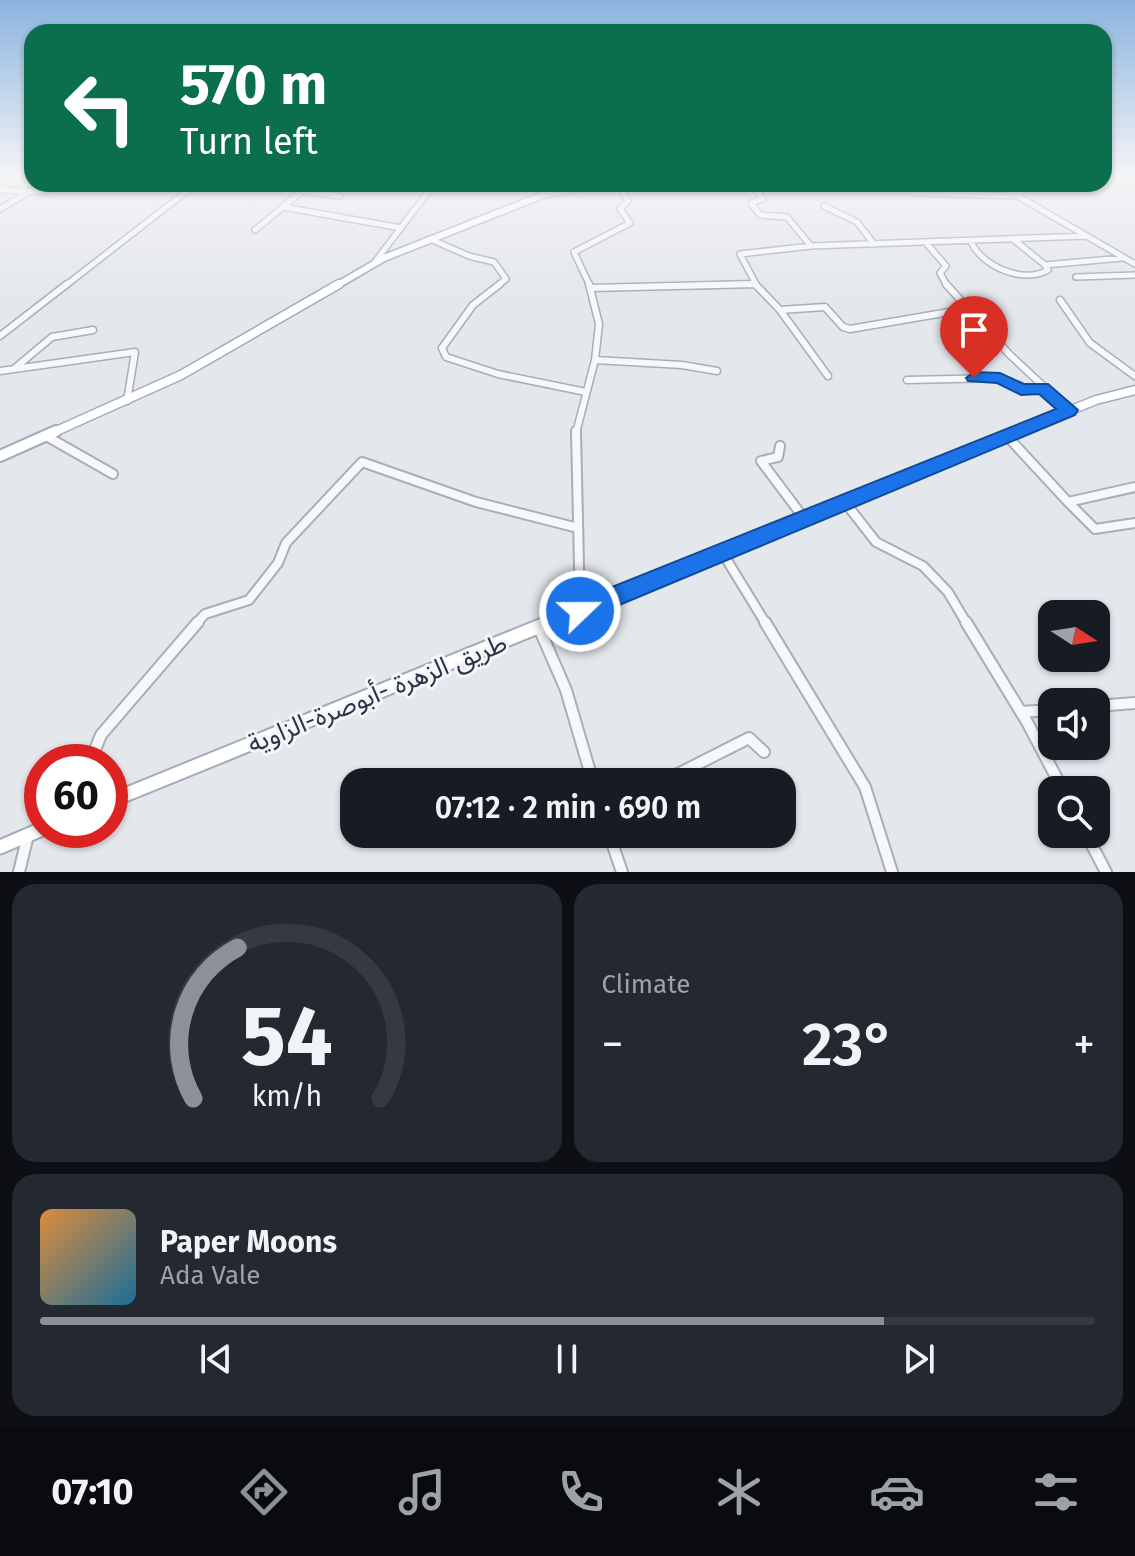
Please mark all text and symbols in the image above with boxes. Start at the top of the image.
text: 570 m [180,52,327,119]
icon: left [48,56,152,160]
text: Turn left [180,120,318,164]
pin [940,296,1008,378]
icon: arrive [952,308,996,352]
position arrow [538,569,622,653]
north arrow [1038,600,1110,672]
map controls [1038,600,1110,848]
street label: طريق الزهرة -أبوصرة-الزاوية [242,626,511,760]
button: sound [1038,688,1110,760]
speed limit sign: 60 [24,744,128,848]
button: search [1038,776,1110,848]
text: 07:12 · 2 min · 690 m [435,790,701,826]
text: Climate [602,969,690,1000]
text: 54 [241,987,333,1087]
text: 23° [802,1009,895,1081]
text: − [602,1018,624,1071]
text: + [1073,1018,1095,1071]
text: km/h [251,1079,322,1114]
text: Paper Moons [160,1224,337,1260]
text: Ada Vale [160,1260,260,1291]
icon: previous [194,1337,238,1381]
icon: pause [545,1337,589,1381]
icon: next [897,1337,941,1381]
icon: directions [236,1464,292,1520]
icon: music [394,1464,450,1520]
icon: phone [553,1464,609,1520]
icon: climate [711,1464,767,1520]
icon: car [869,1464,925,1520]
icon: filters [1028,1464,1084,1520]
text: 07:10 [51,1470,134,1514]

